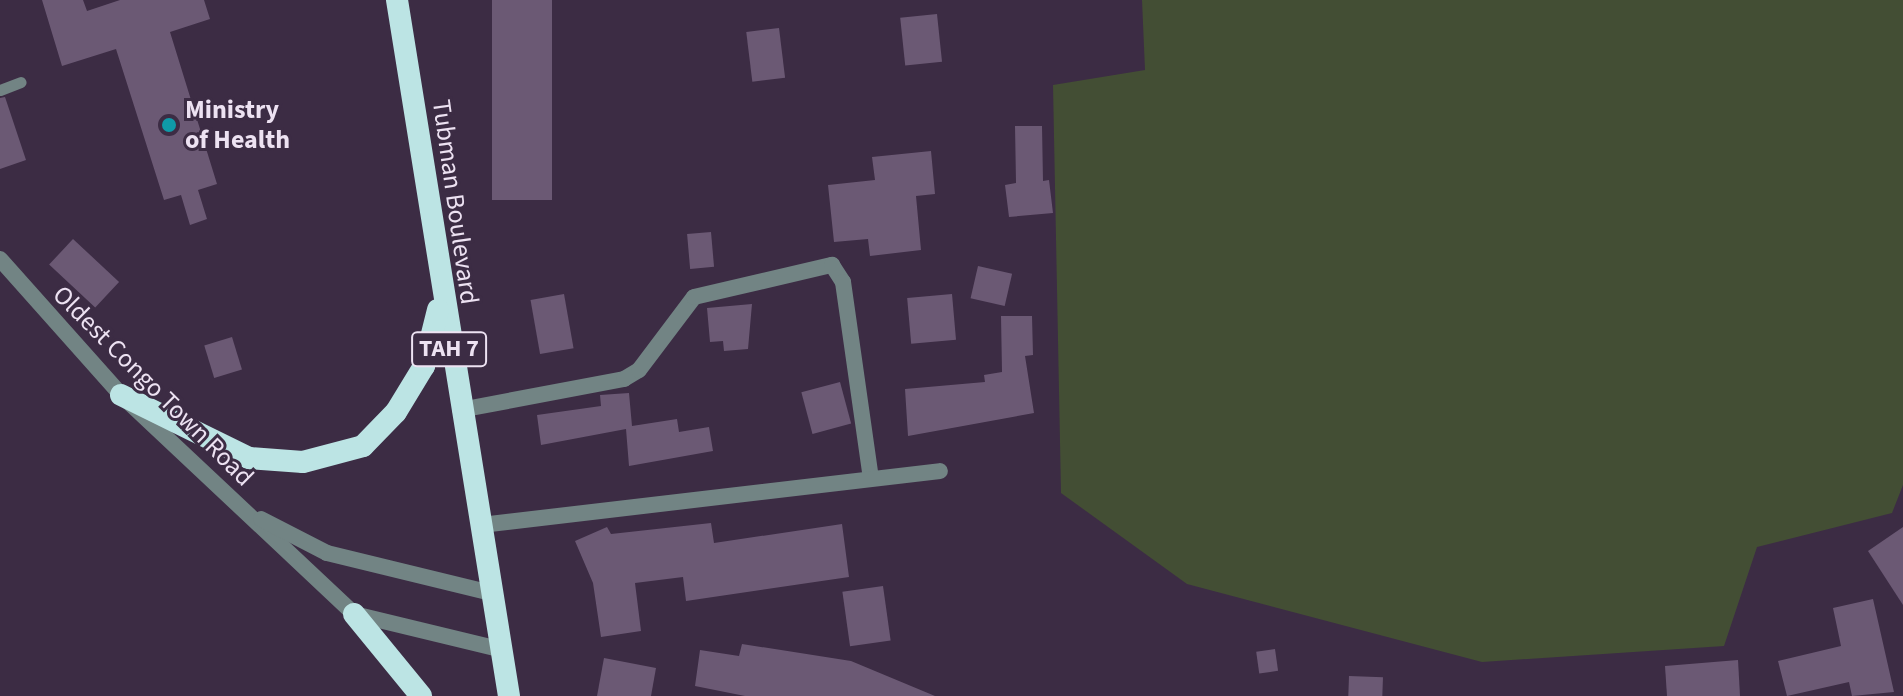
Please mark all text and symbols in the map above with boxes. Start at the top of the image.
place label: Ministry of Health [185,94,290,156]
street label: Tubman Boulevard [425,98,485,306]
marker: Ministry of Health [160,116,178,134]
street label: Oldest Congo Town Road [46,279,260,493]
road number: TAH 7 [411,329,487,369]

